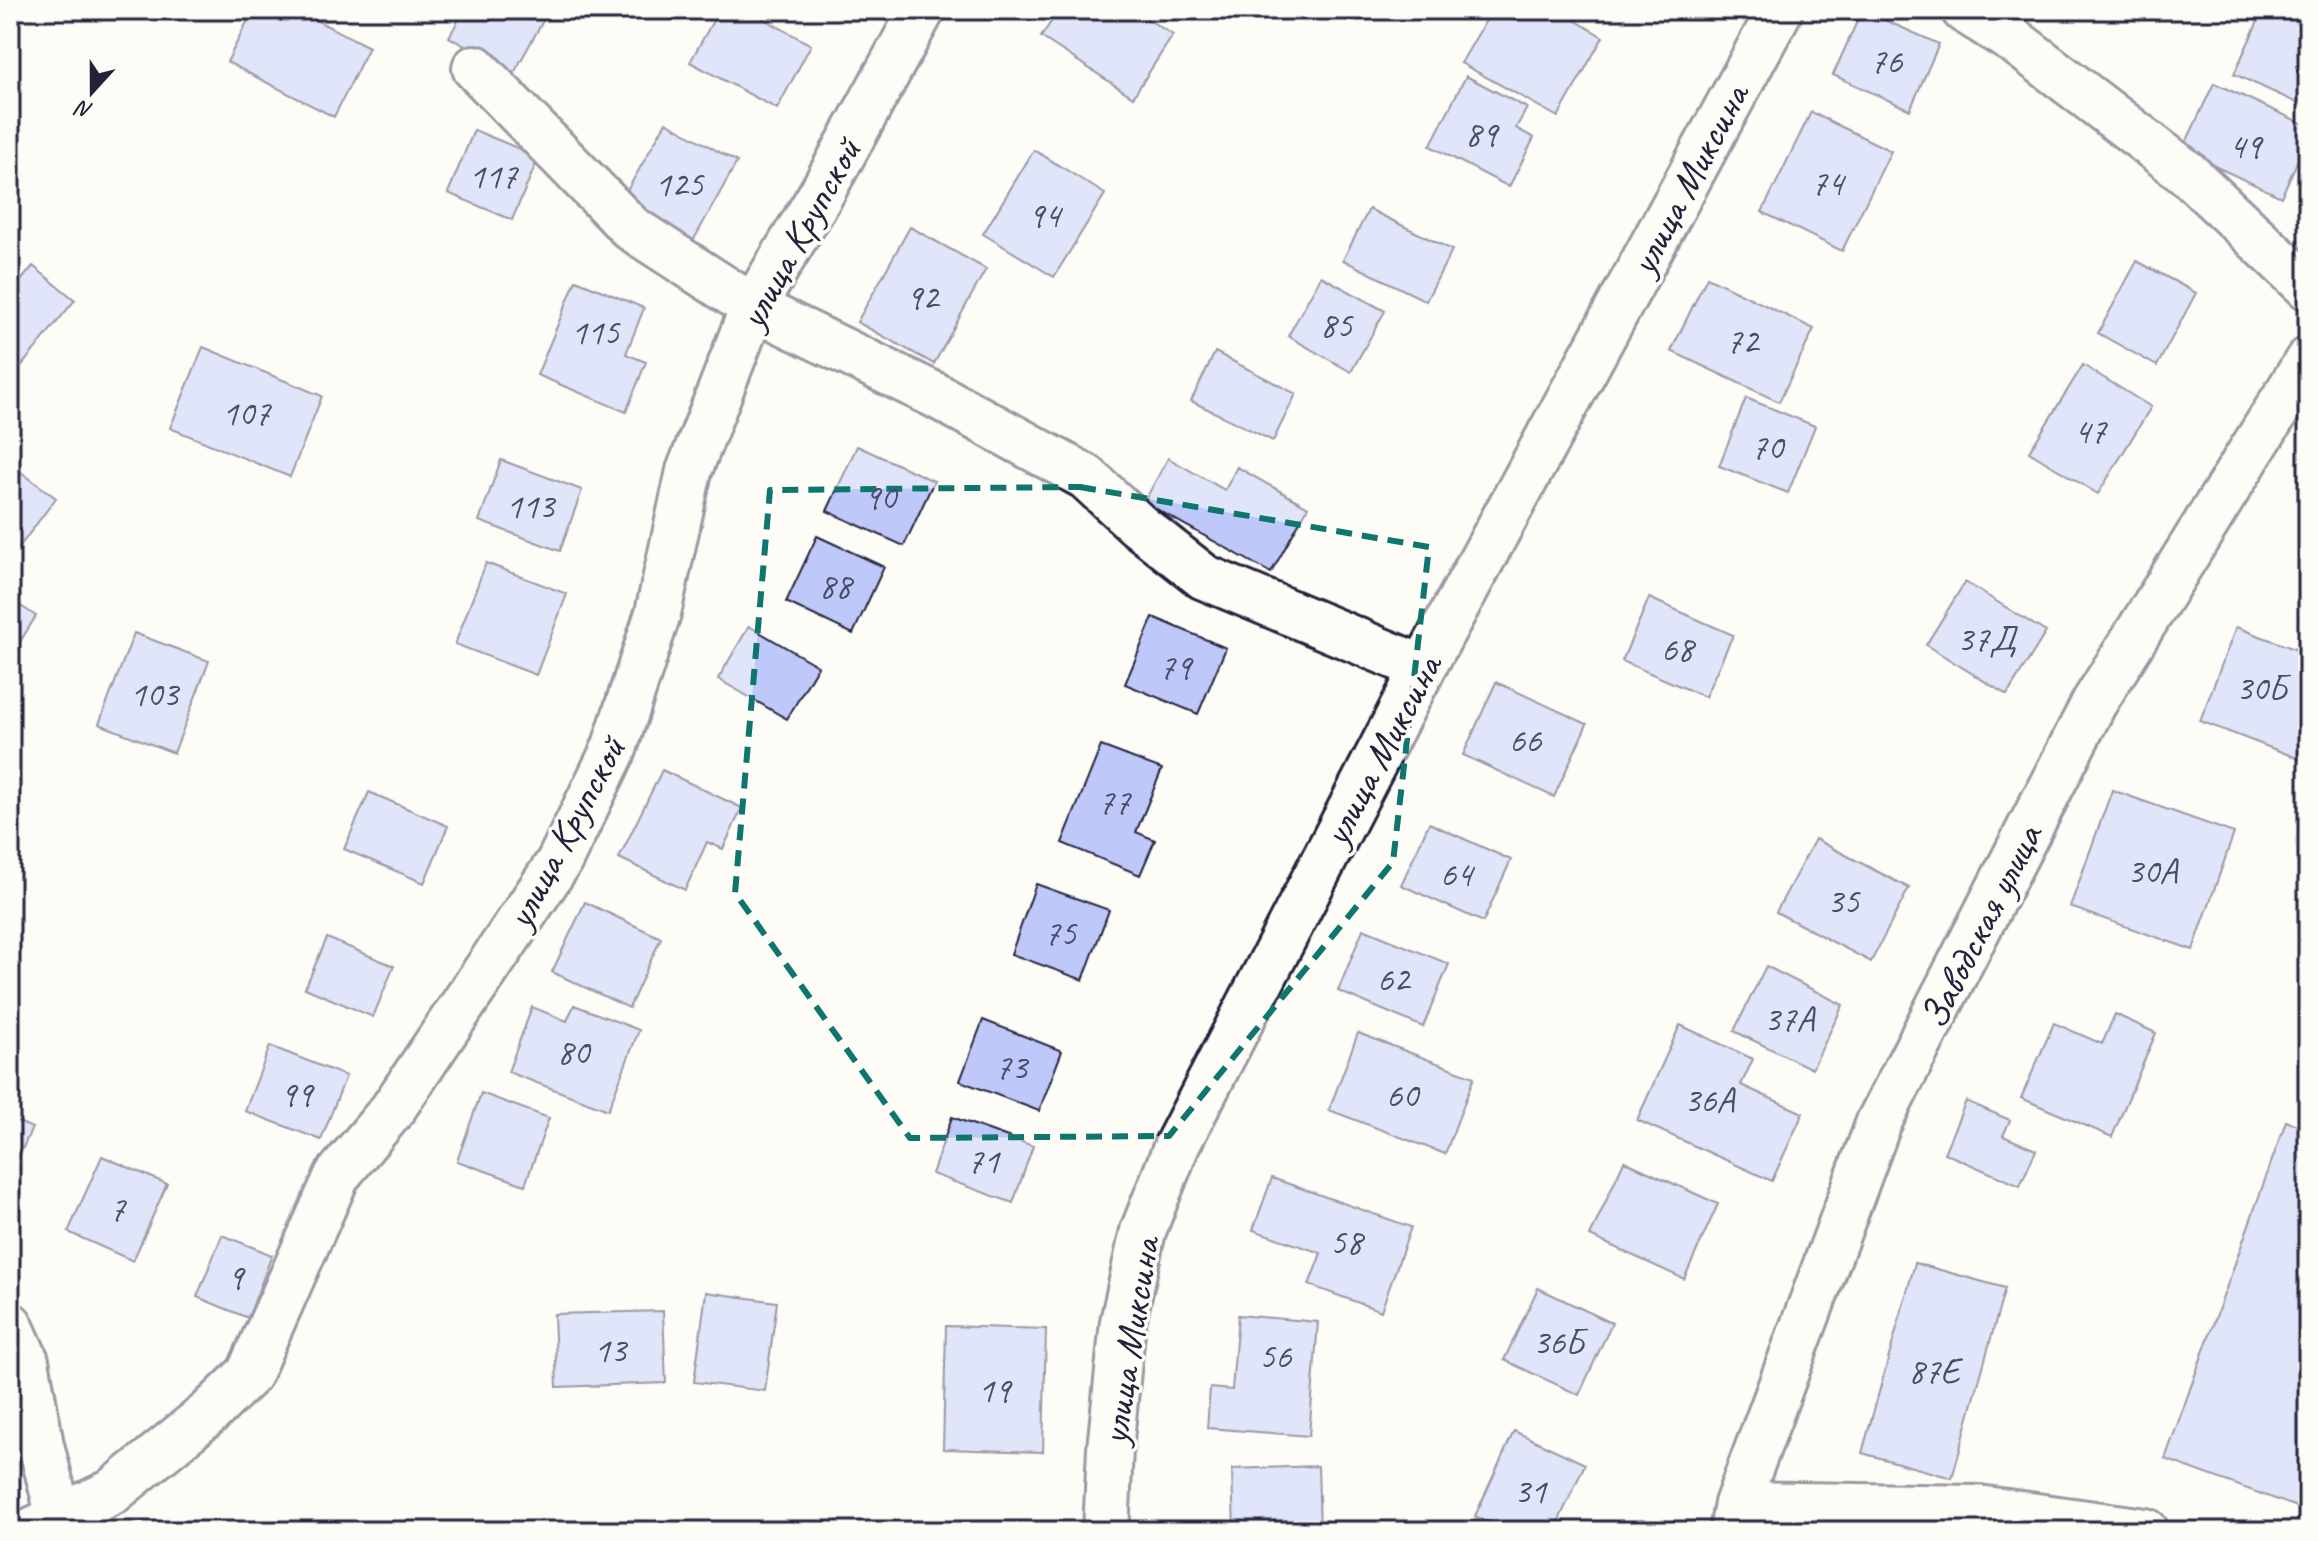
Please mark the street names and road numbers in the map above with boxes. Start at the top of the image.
street label: улица Миксина [1617,73,1762,285]
street label: улица Крупской [726,128,874,339]
street label: улица Миксина [1310,644,1455,856]
street label: улица Крупской [494,726,638,939]
street label: Заводская улица [1908,814,2055,1037]
street label: улица Миксина [1089,1231,1172,1450]

